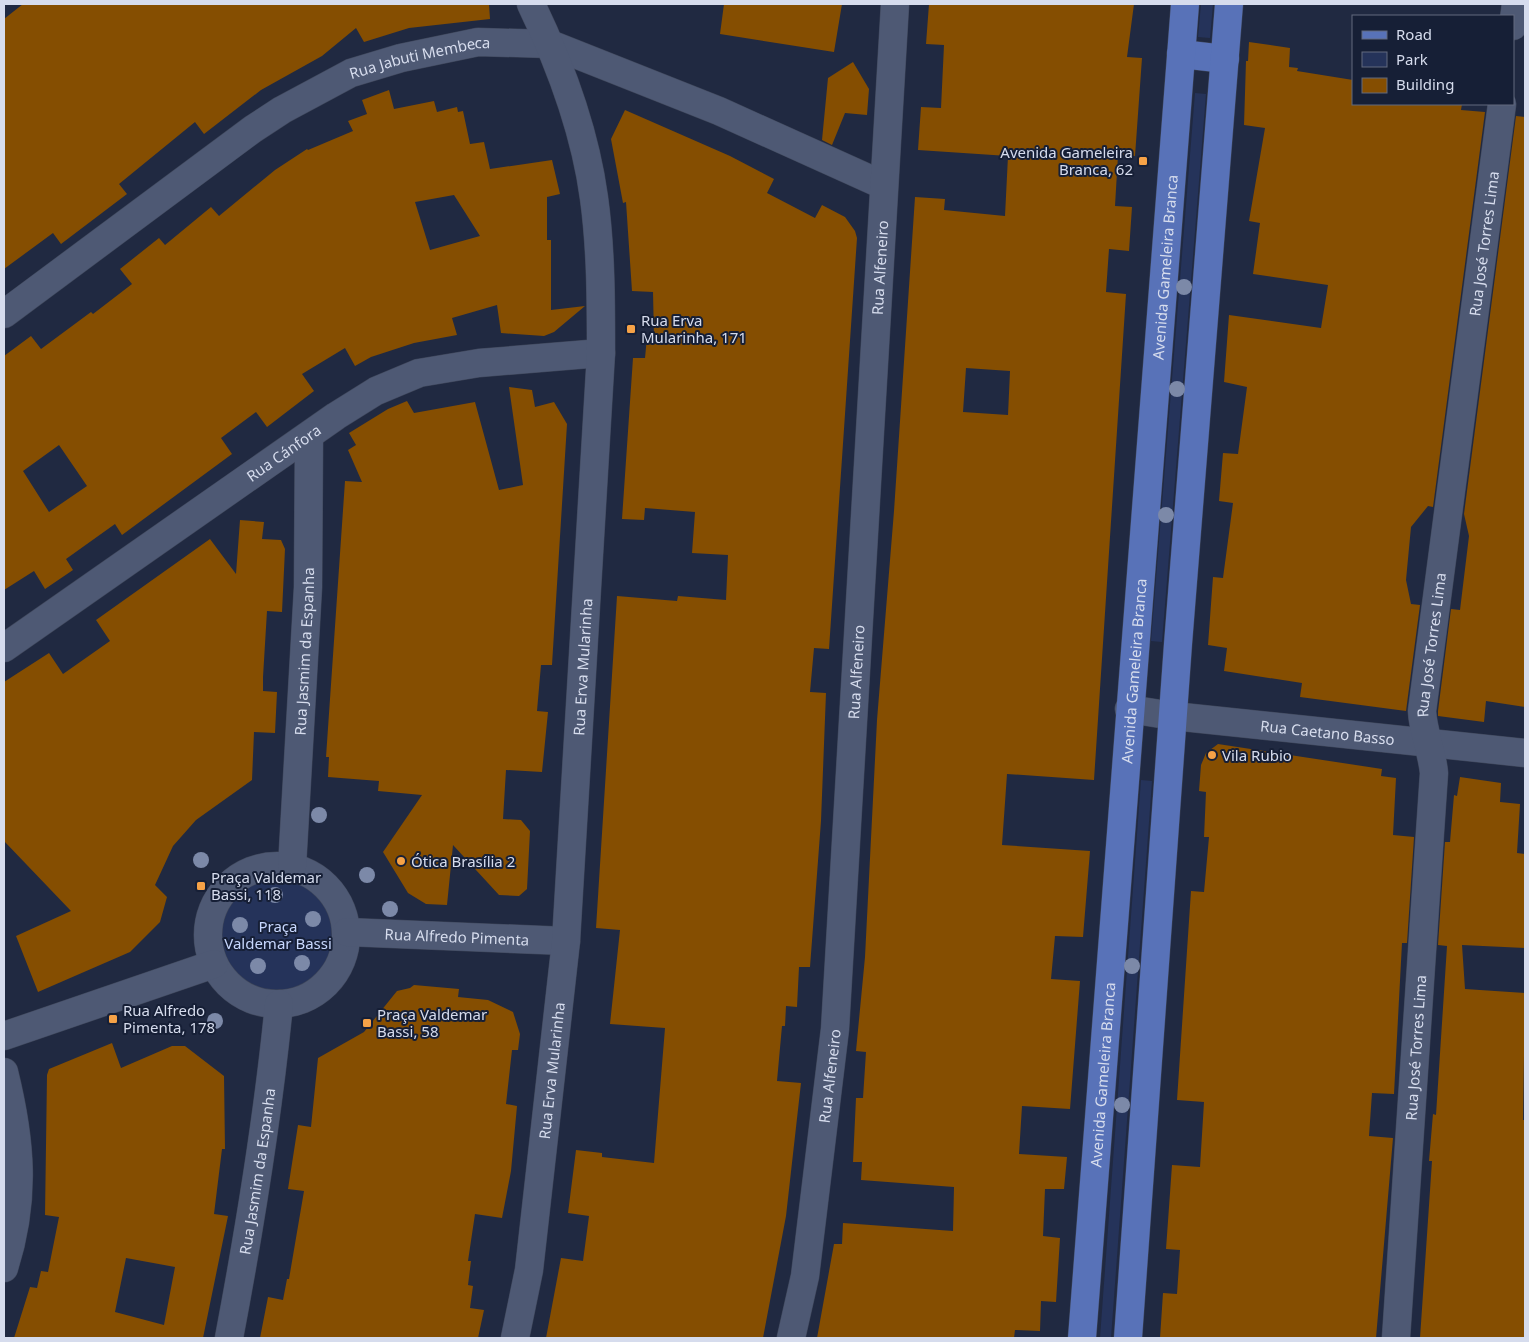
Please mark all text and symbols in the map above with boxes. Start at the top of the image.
legend [1352,15,1514,105]
text: Road [1396,24,1432,44]
street label: Rua Jabuti Membeca [347,32,491,83]
text: Park [1396,49,1428,69]
text: Building [1396,74,1454,94]
place label: Avenida Gameleira Branca, 62 [1000,142,1133,179]
marker: Avenida Gameleira Branca, 62 [1137,155,1149,167]
street label: Rua José Torres Lima [1464,170,1503,317]
street label: Avenida Gameleira Branca [1148,174,1182,361]
street label: Rua Alfeneiro [867,220,892,316]
place label: Rua Erva Mularinha, 171 [641,310,747,347]
marker: Rua Erva Mularinha, 171 [625,323,637,335]
street label: Rua Cánfora [242,420,325,486]
street label: Rua Jasmim da Espanha [290,567,318,736]
street label: Rua José Torres Lima [1412,571,1450,718]
street label: Avenida Gameleira Branca [1116,578,1151,764]
street label: Rua Erva Mularinha [568,598,596,736]
street label: Rua Alfeneiro [843,624,869,720]
street label: Rua Caetano Basso [1259,715,1396,749]
place label: Vila Rubio [1222,745,1292,765]
marker: Vila Rubio [1206,749,1218,761]
place label: Ótica Brasília 2 [411,851,515,871]
marker: Ótica Brasília 2 [395,855,407,867]
place label: Praça Valdemar Bassi, 118 [211,867,321,904]
marker: Praça Valdemar Bassi, 118 [195,880,207,892]
park label: Praça Valdemar Bassi [224,916,332,953]
street label: Rua Alfredo Pimenta [384,924,530,949]
street label: Rua José Torres Lima [1401,974,1430,1121]
street label: Avenida Gameleira Branca [1085,981,1119,1168]
place label: Rua Alfredo Pimenta, 178 [123,1000,215,1037]
street label: Rua Erva Mularinha [534,1001,569,1140]
place label: Praça Valdemar Bassi, 58 [377,1004,487,1041]
marker: Rua Alfredo Pimenta, 178 [107,1013,119,1025]
marker: Praça Valdemar Bassi, 58 [361,1017,373,1029]
street label: Rua Alfeneiro [814,1028,845,1124]
street label: Rua Jasmim da Espanha [234,1087,279,1256]

